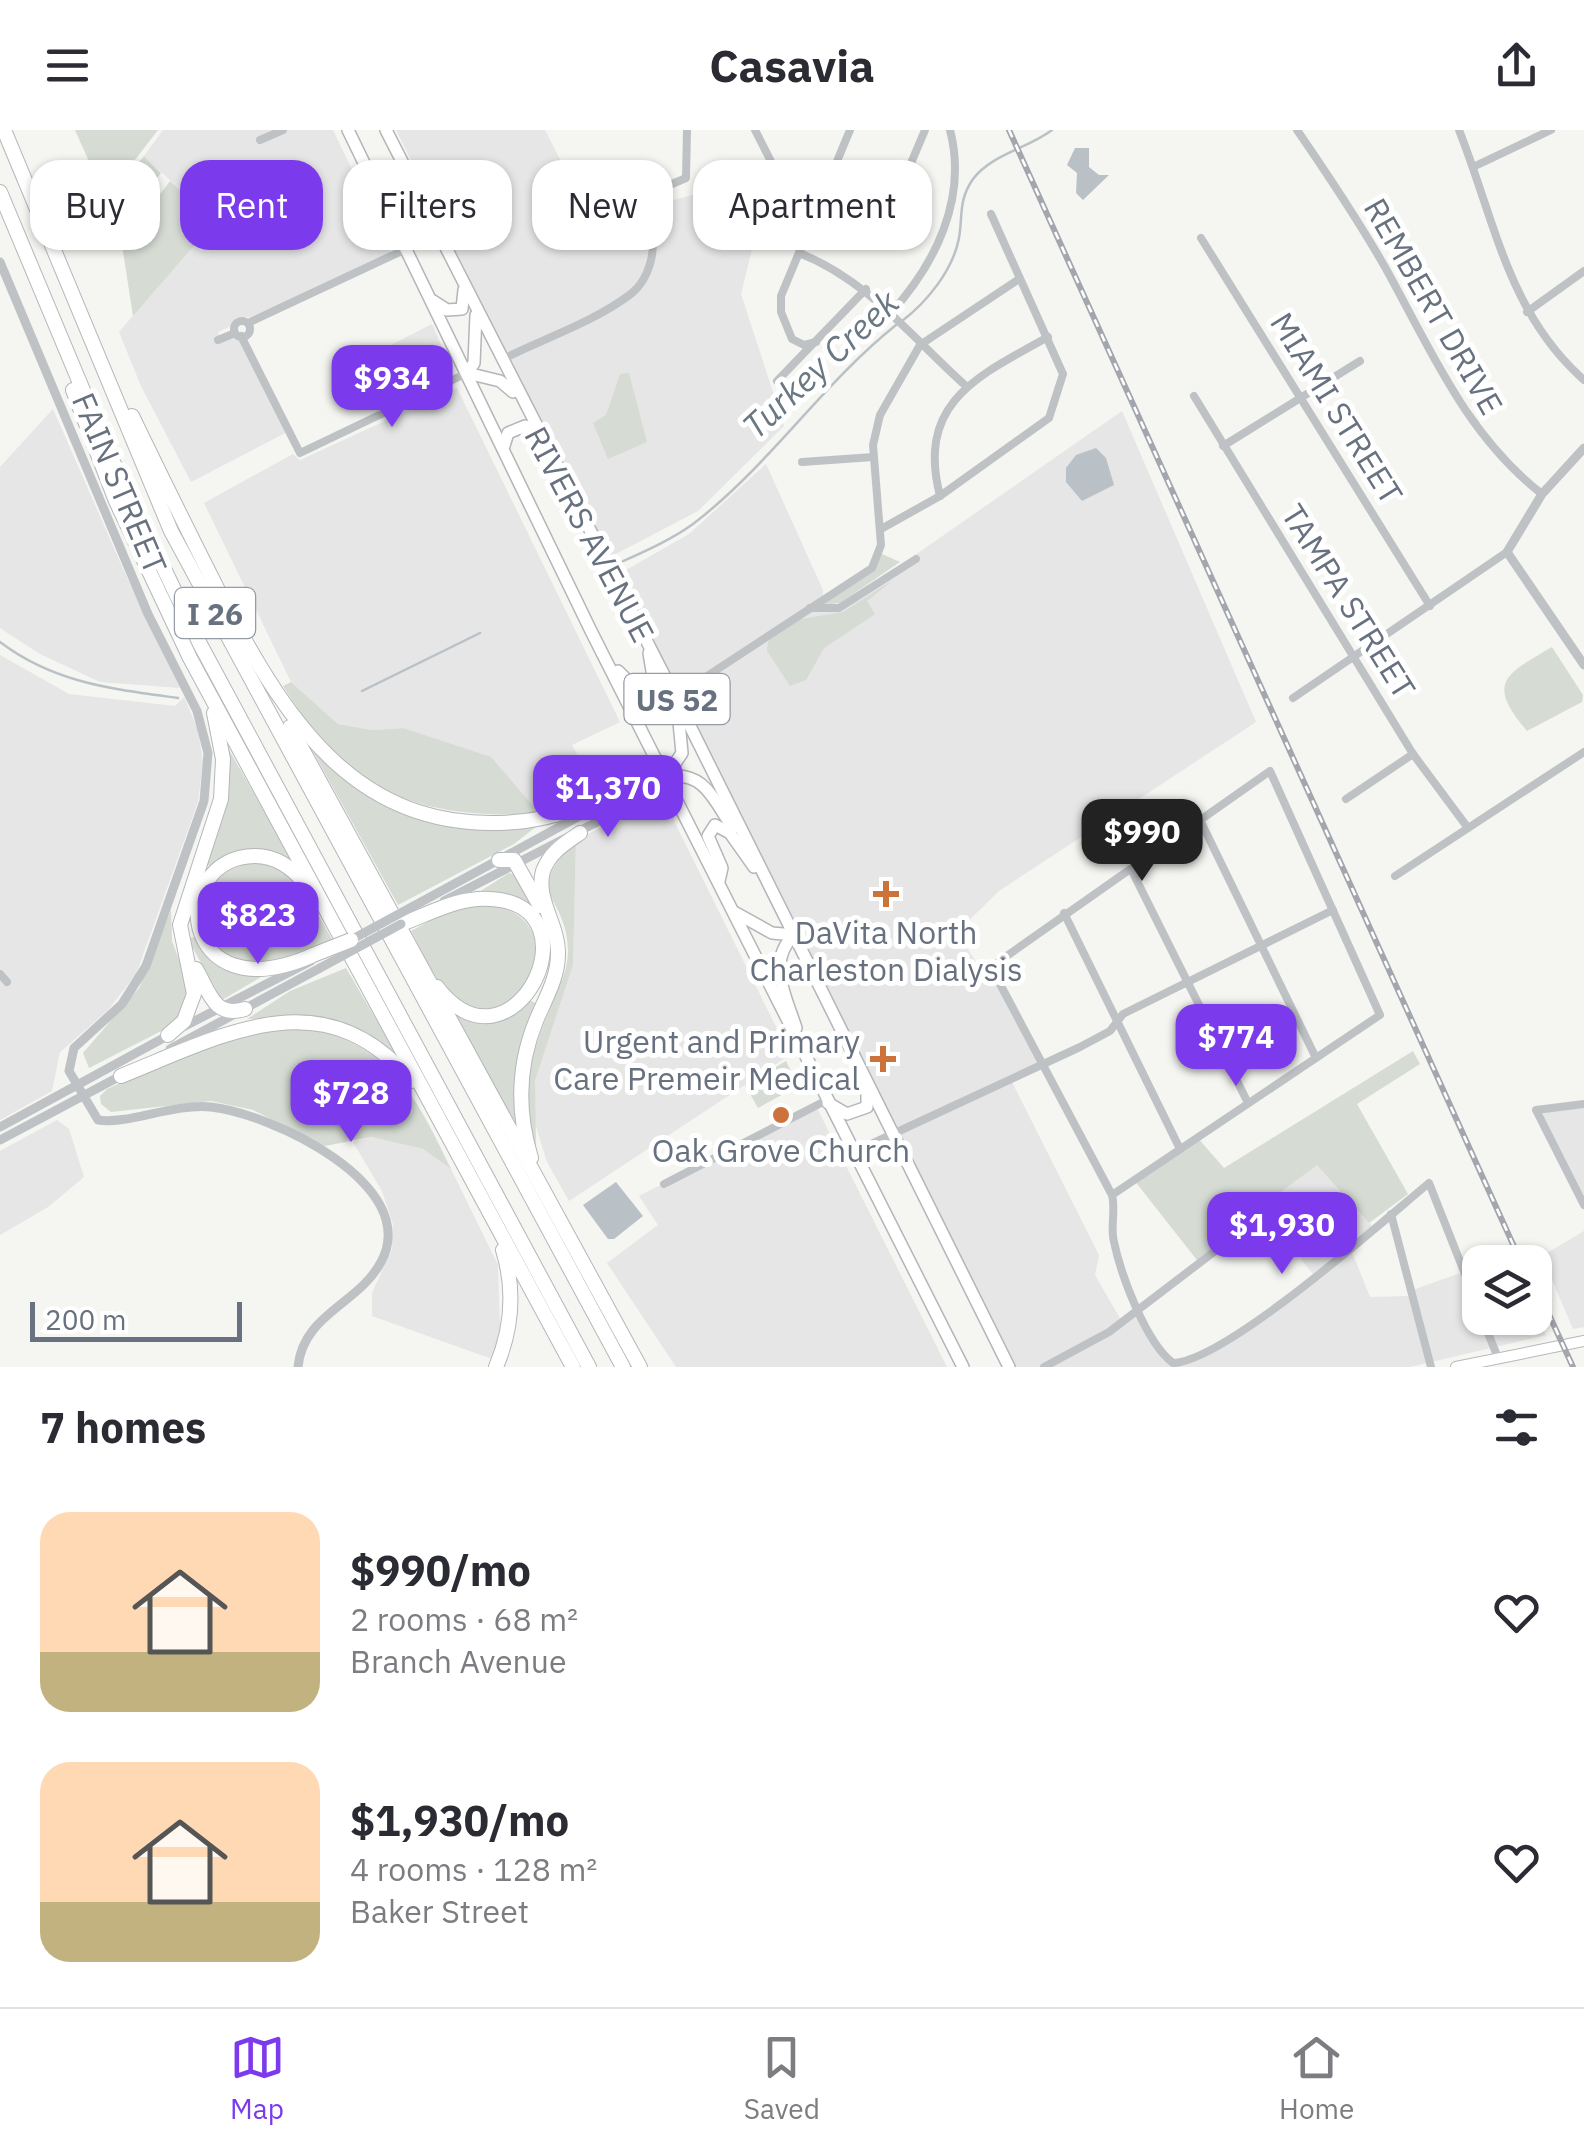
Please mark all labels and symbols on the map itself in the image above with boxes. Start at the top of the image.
street label: REMBERT DRIVE [1355,190,1513,422]
water label: Turkey Creek [732,279,909,448]
street label: MIAMI STREET [1261,304,1413,512]
pin: $934 [333,345,451,430]
street label: FAIN STREET [63,386,177,580]
street label: RIVERS AVENUE [516,419,664,649]
street label: TAMPA STREET [1273,496,1425,706]
road number: I 26 [175,588,255,638]
road number: US 52 [624,674,730,724]
pin: $1,370 [527,755,689,840]
pin: $990 [1083,799,1201,884]
marker: DaVita North Charleston Dialysis [873,881,899,907]
pin: $823 [199,882,317,967]
place label: DaVita North Charleston Dialysis [749,911,1023,990]
pin: $774 [1177,1004,1295,1089]
place label: Urgent and Primary Care Premeir Medical [553,1020,860,1099]
marker: Urgent and Primary Care Premeir Medical [870,1046,896,1072]
pin: $728 [292,1060,410,1145]
marker: Oak Grove Church [770,1104,792,1126]
place label: Oak Grove Church [652,1129,910,1171]
pin: $1,930 [1201,1192,1363,1277]
scale bar [30,1297,242,1342]

